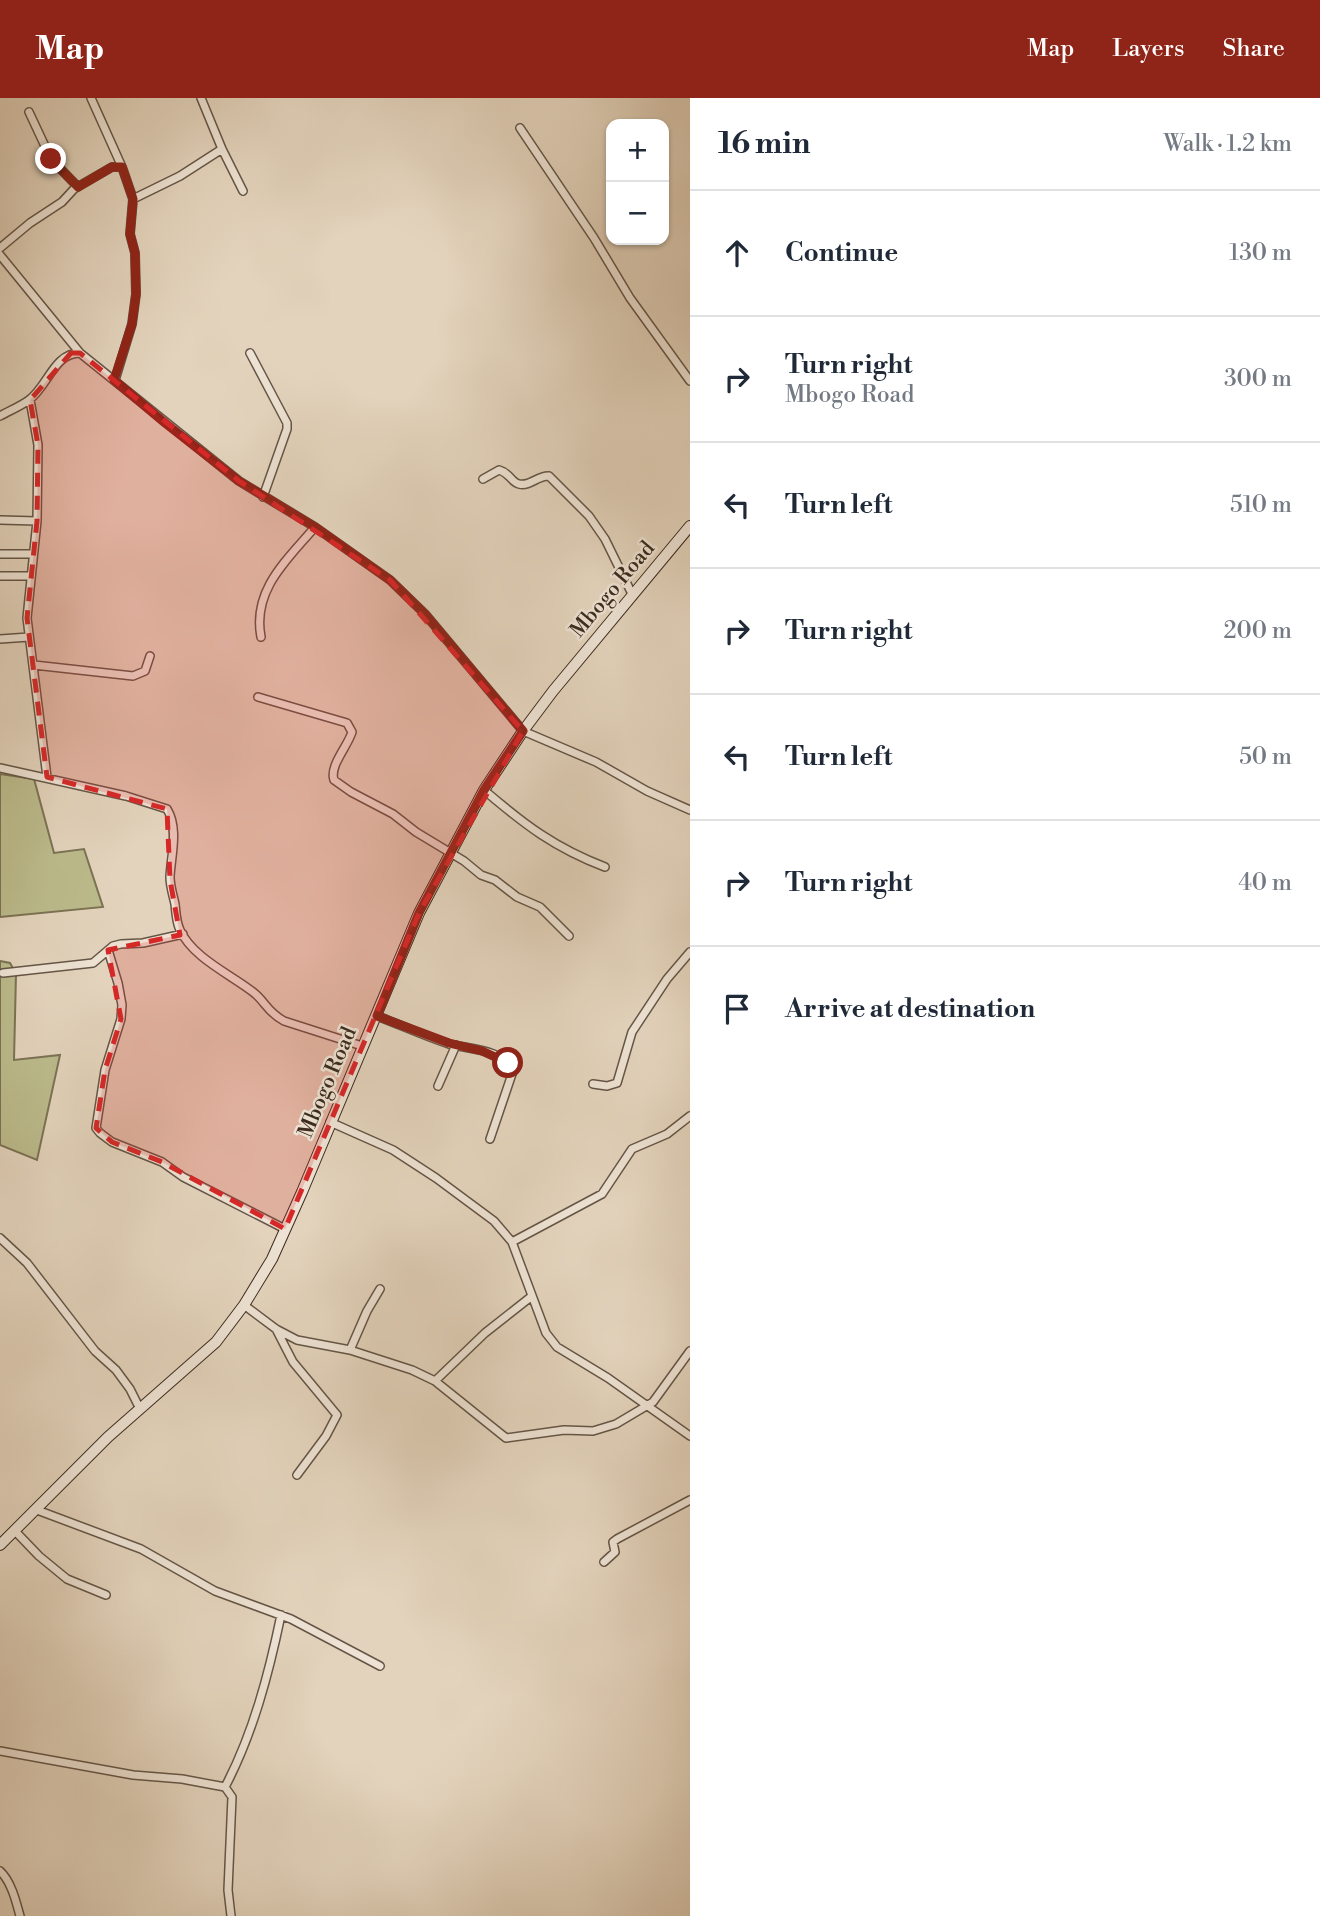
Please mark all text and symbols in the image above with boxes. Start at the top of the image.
text: Map [35,29,104,70]
text: Map [1027,34,1074,64]
text: Layers [1112,34,1184,64]
text: Share [1222,34,1285,64]
map controls [606,119,669,245]
button: + [606,119,669,182]
text: 16 min [718,125,810,163]
text: Walk · 1.2 km [1163,130,1292,158]
route end [35,143,66,174]
button: − [606,182,669,245]
icon: ahead [718,234,756,272]
text: Continue [785,237,898,269]
text: 130 m [1229,239,1292,267]
text: Turn right [785,349,913,381]
icon: right [718,360,756,398]
text: 300 m [1224,365,1292,393]
text: Mbogo Road [785,381,914,409]
icon: left [718,486,756,524]
text: Turn left [785,489,893,521]
text: 510 m [1230,491,1292,519]
street label: Mbogo Road [565,536,661,643]
icon: right [718,612,756,650]
text: Turn right [785,615,913,647]
text: 200 m [1224,617,1292,645]
icon: left [718,738,756,776]
text: Turn left [785,741,893,773]
text: 50 m [1239,743,1292,771]
icon: right [718,864,756,902]
text: Turn right [785,867,913,899]
text: 40 m [1238,869,1292,897]
icon: arrive [718,990,756,1028]
text: Arrive at destination [785,993,1035,1025]
street label: Mbogo Road [293,1023,363,1142]
route start [492,1047,523,1078]

